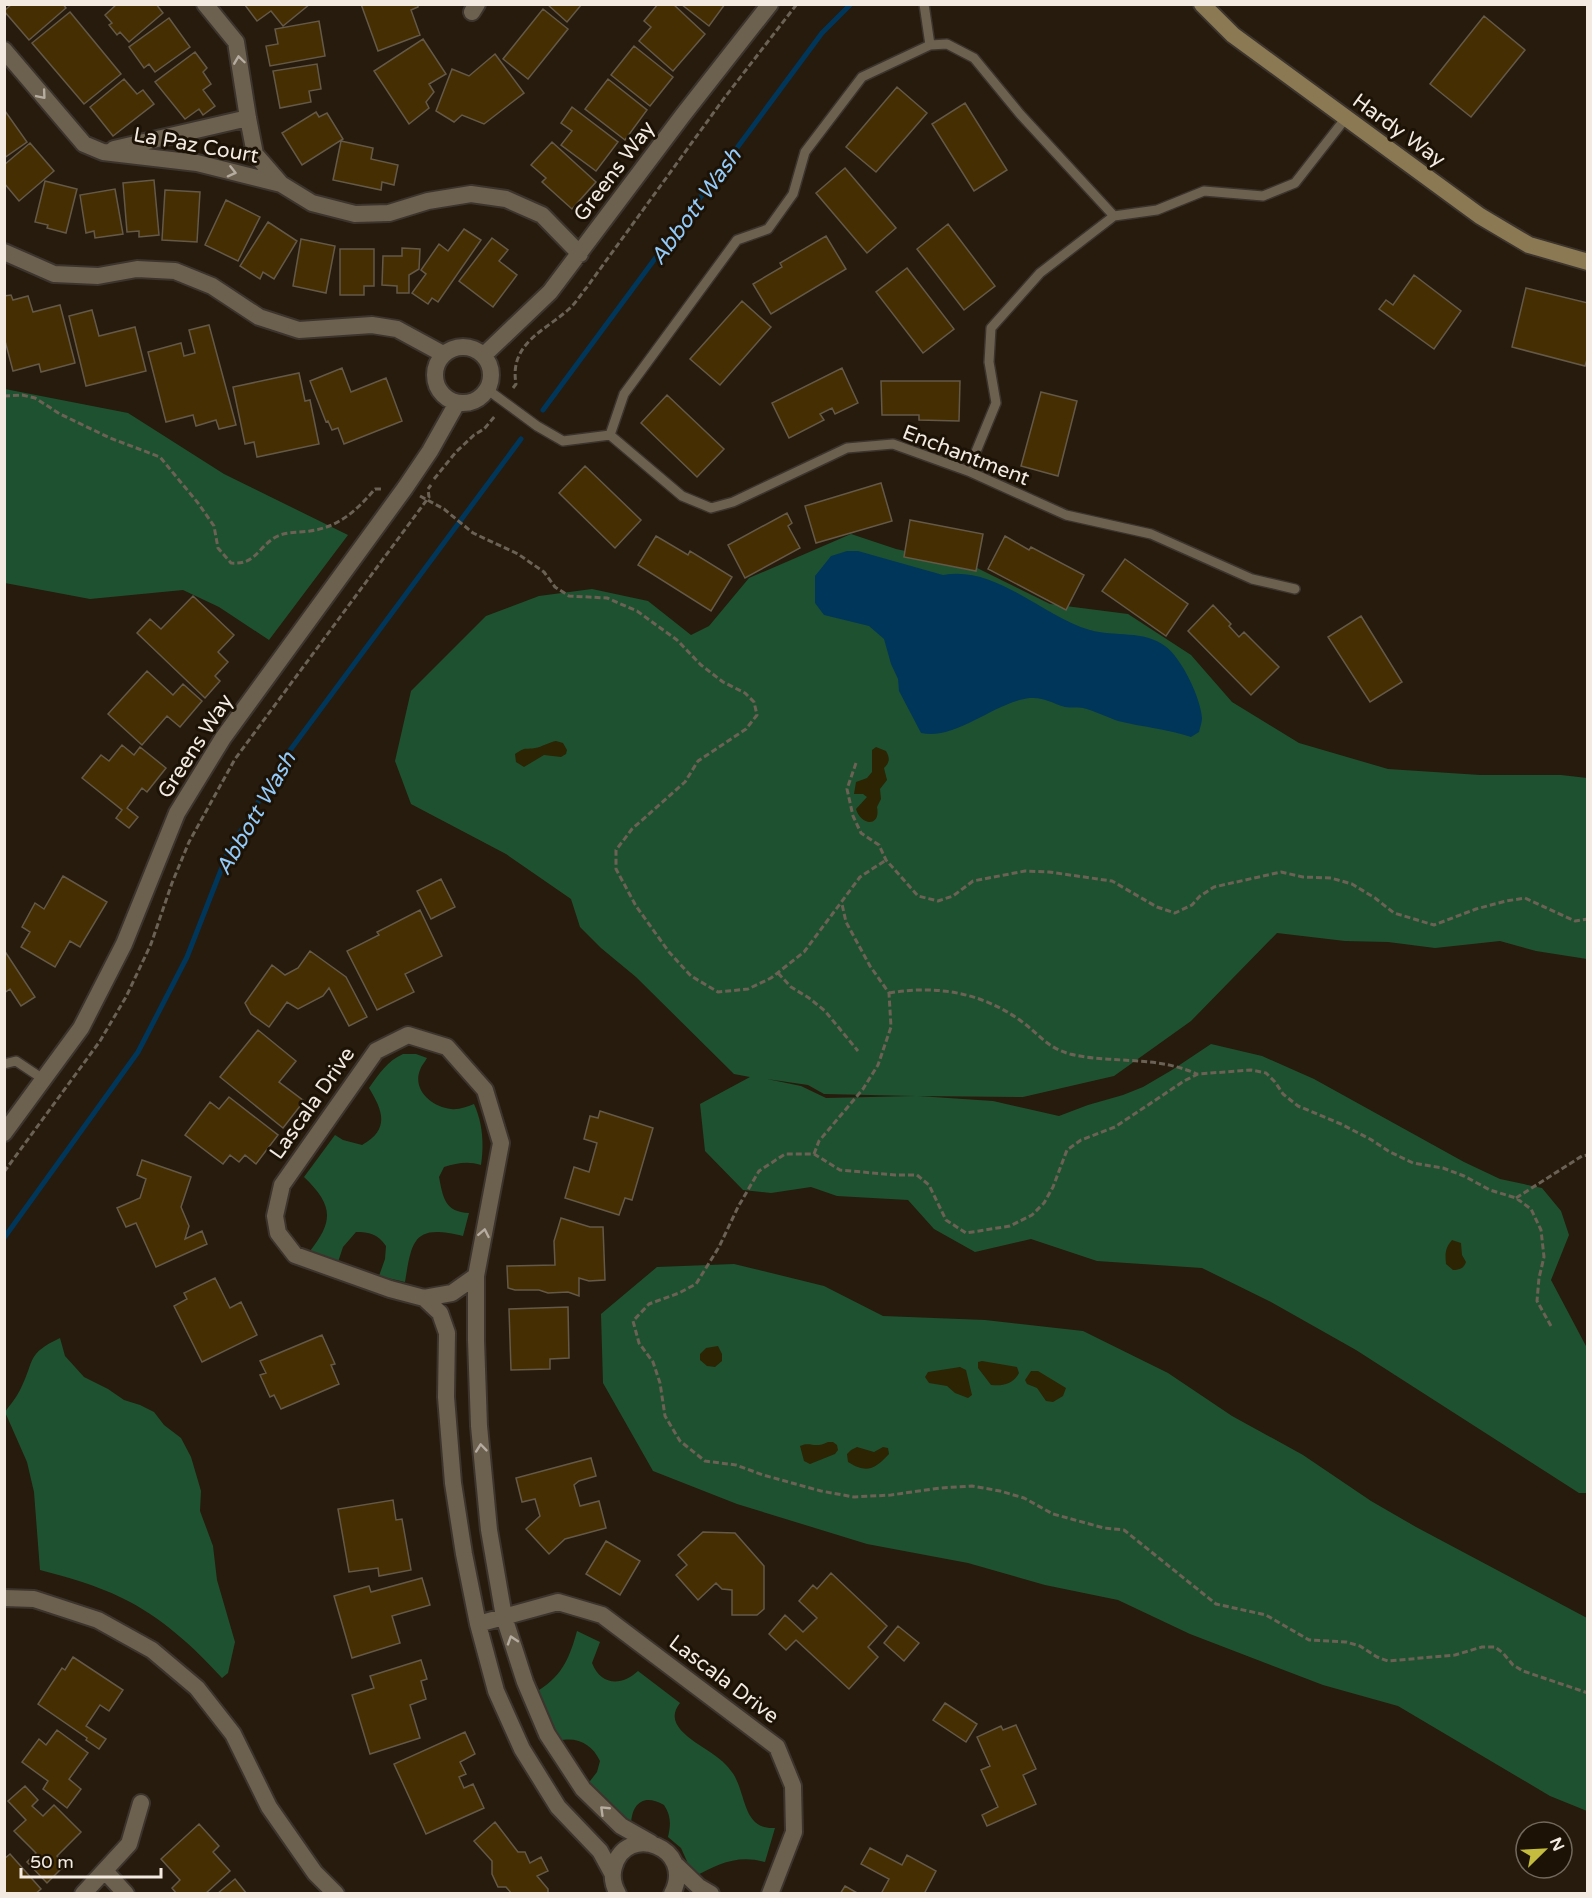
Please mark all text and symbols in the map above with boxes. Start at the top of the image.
one-way arrow [234,55,246,64]
one-way arrow [35,88,46,99]
street label: Hardy Way [1347,88,1450,172]
street label: Greens Way [569,116,660,226]
street label: La Paz Court [131,122,260,169]
water label: Abbott Wash [645,143,747,270]
one-way arrow [227,165,237,178]
street label: Enchantment [899,420,1033,491]
street label: Greens Way [153,690,238,803]
water label: Abbott Wash [210,747,302,880]
street label: Lascala Drive [265,1042,360,1164]
one-way arrow [478,1229,490,1238]
one-way arrow [475,1444,488,1453]
street label: Lascala Drive [664,1630,784,1729]
one-way arrow [507,1636,519,1646]
one-way arrow [600,1806,611,1817]
north arrow [1514,1820,1574,1880]
text: N [1545,1834,1569,1854]
scale bar [21,1841,160,1879]
text: 50 m [30,1851,74,1873]

